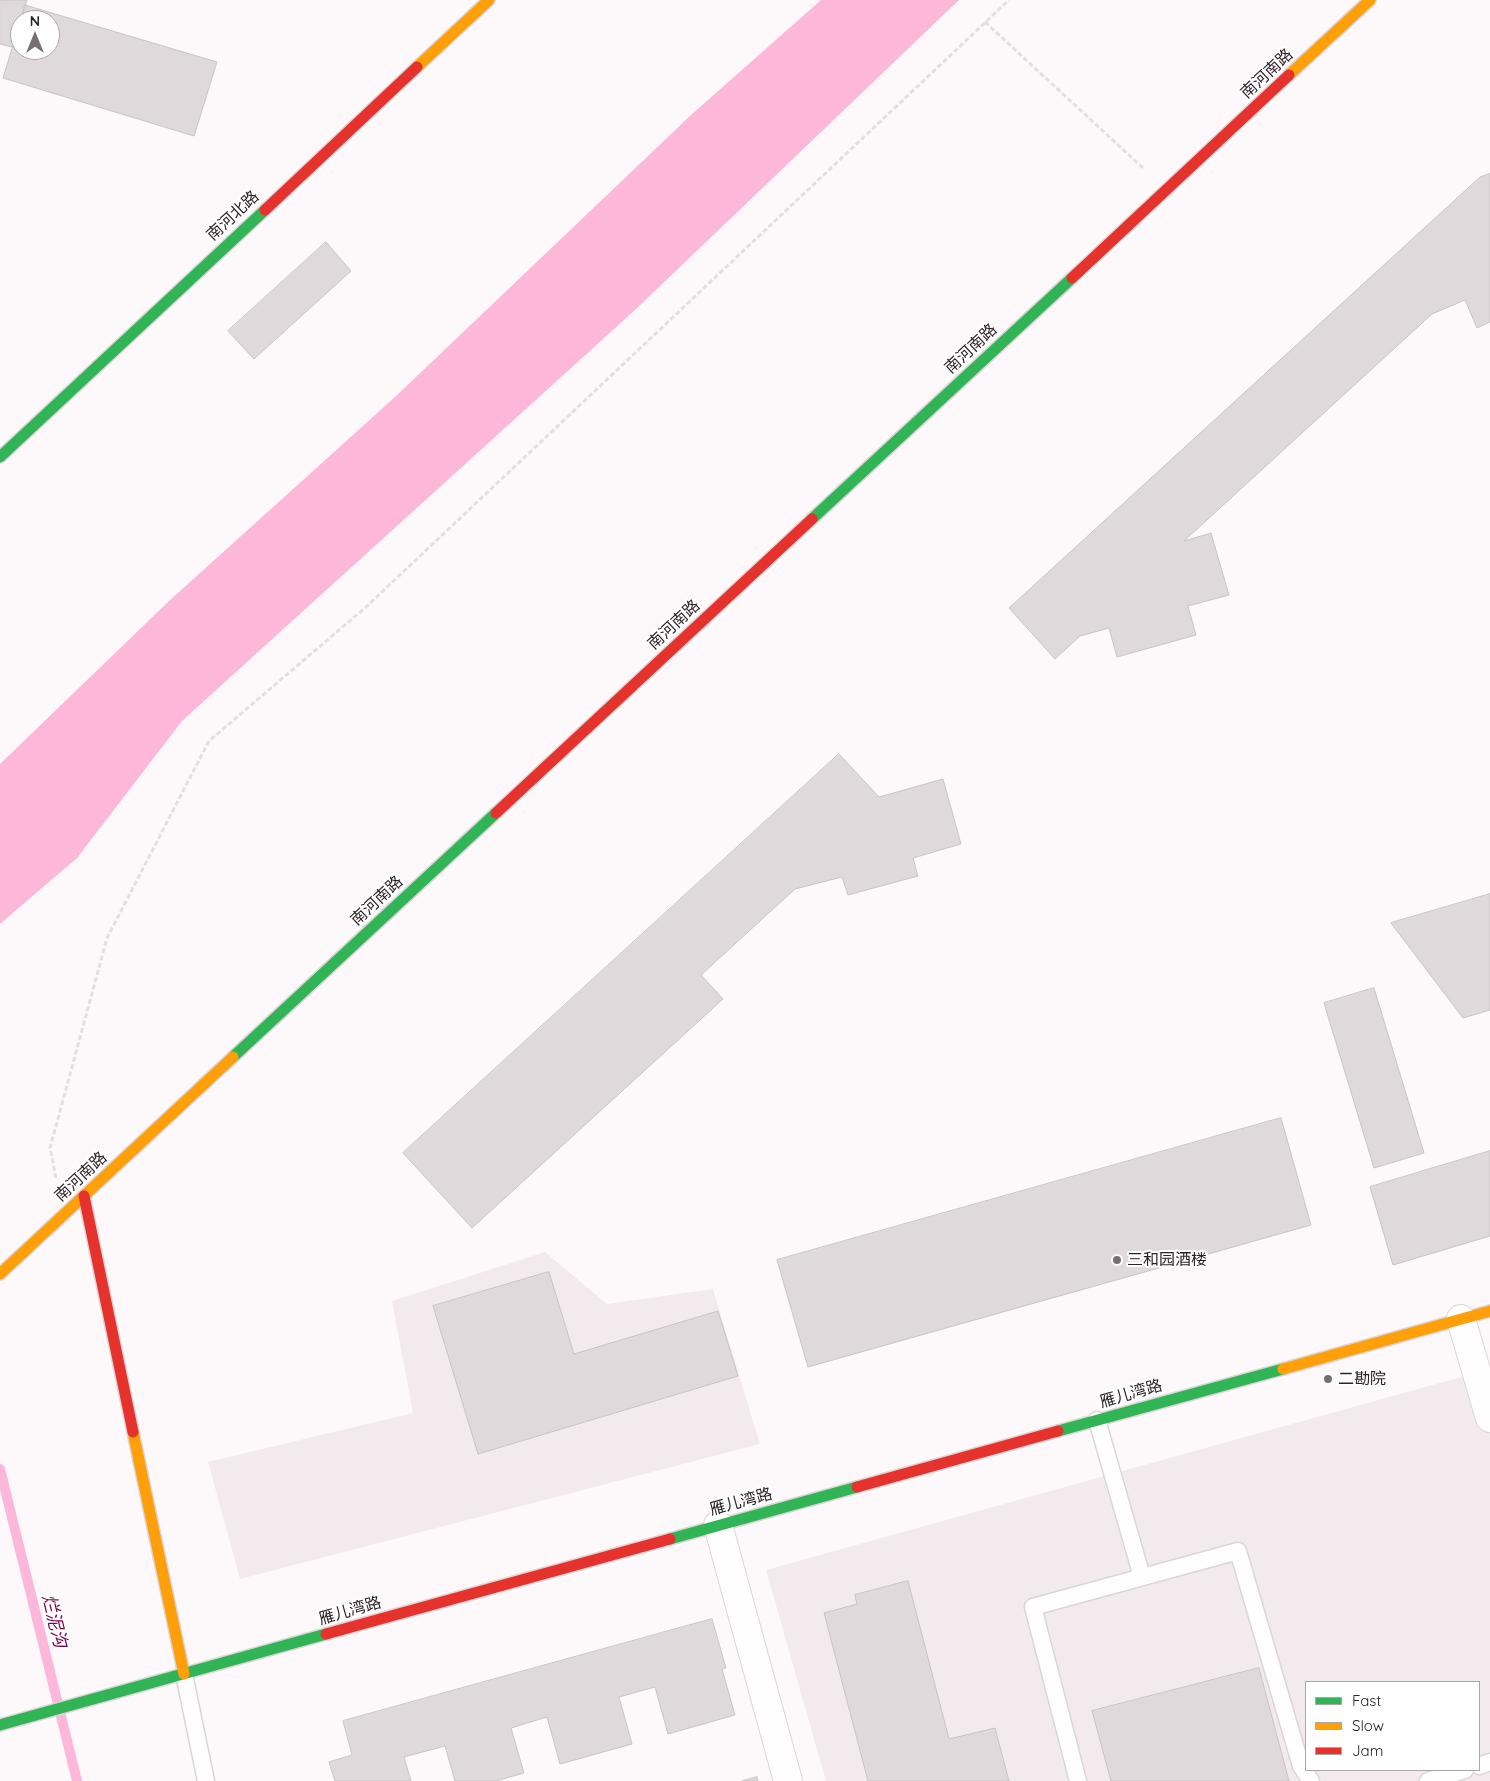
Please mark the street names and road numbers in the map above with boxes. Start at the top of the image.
street label: 南河南路 [1237,45,1297,103]
street label: 南河北路 [203,187,263,245]
street label: 南河南路 [941,320,1001,378]
street label: 南河南路 [644,596,704,654]
street label: 南河南路 [347,872,407,930]
street label: 南河南路 [51,1148,111,1206]
street label: 雁儿湾路 [1098,1376,1164,1412]
street label: 雁儿湾路 [708,1484,774,1520]
street label: 雁儿湾路 [317,1593,383,1629]

